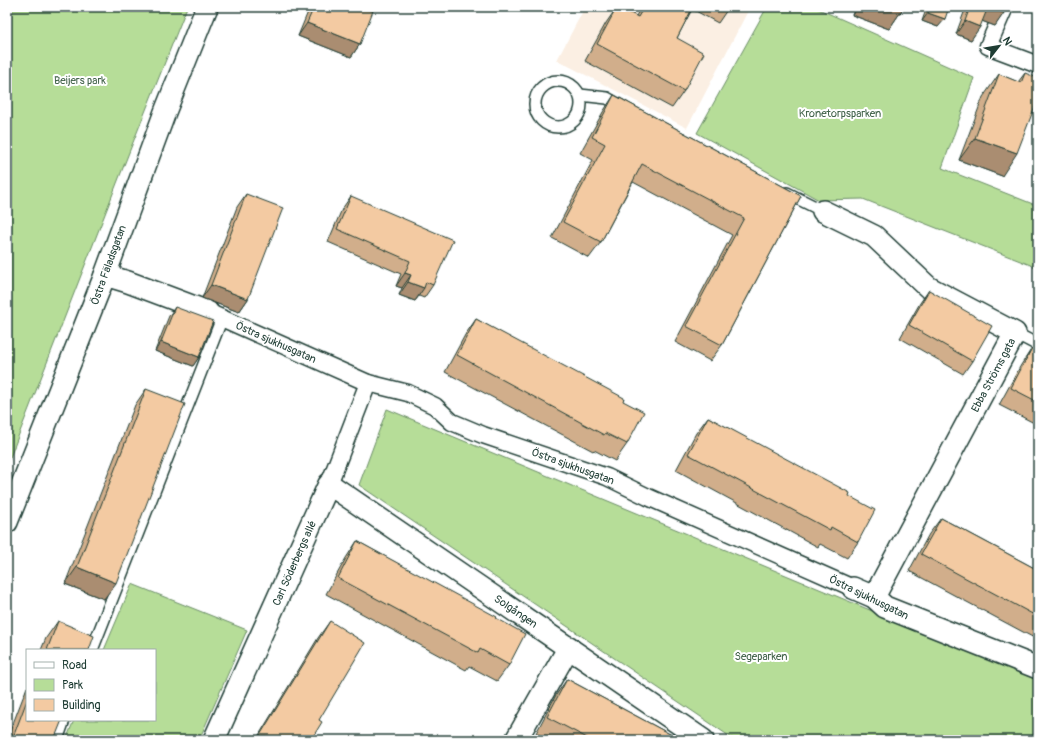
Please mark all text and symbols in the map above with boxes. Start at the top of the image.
north arrow [979,26,1019,66]
text: N [1000,35,1015,48]
park label: Beijers park [54,74,106,87]
park label: Kronetorpsparken [799,107,881,120]
street label: Östra Fäladsgatan [88,224,129,307]
street label: Östra sjukhusgatan [233,319,318,366]
street label: Ebba Ströms gata [969,336,1018,414]
street label: Östra sjukhusgatan [530,445,616,487]
street label: Carl Söderbergs allé [270,518,319,608]
street label: Östra sjukhusgatan [827,573,911,622]
street label: Solgången [492,592,540,631]
legend [26,649,156,721]
park label: Segeparken [734,650,788,663]
text: Road [62,658,87,673]
text: Park [62,678,83,693]
text: Building [62,698,101,713]

